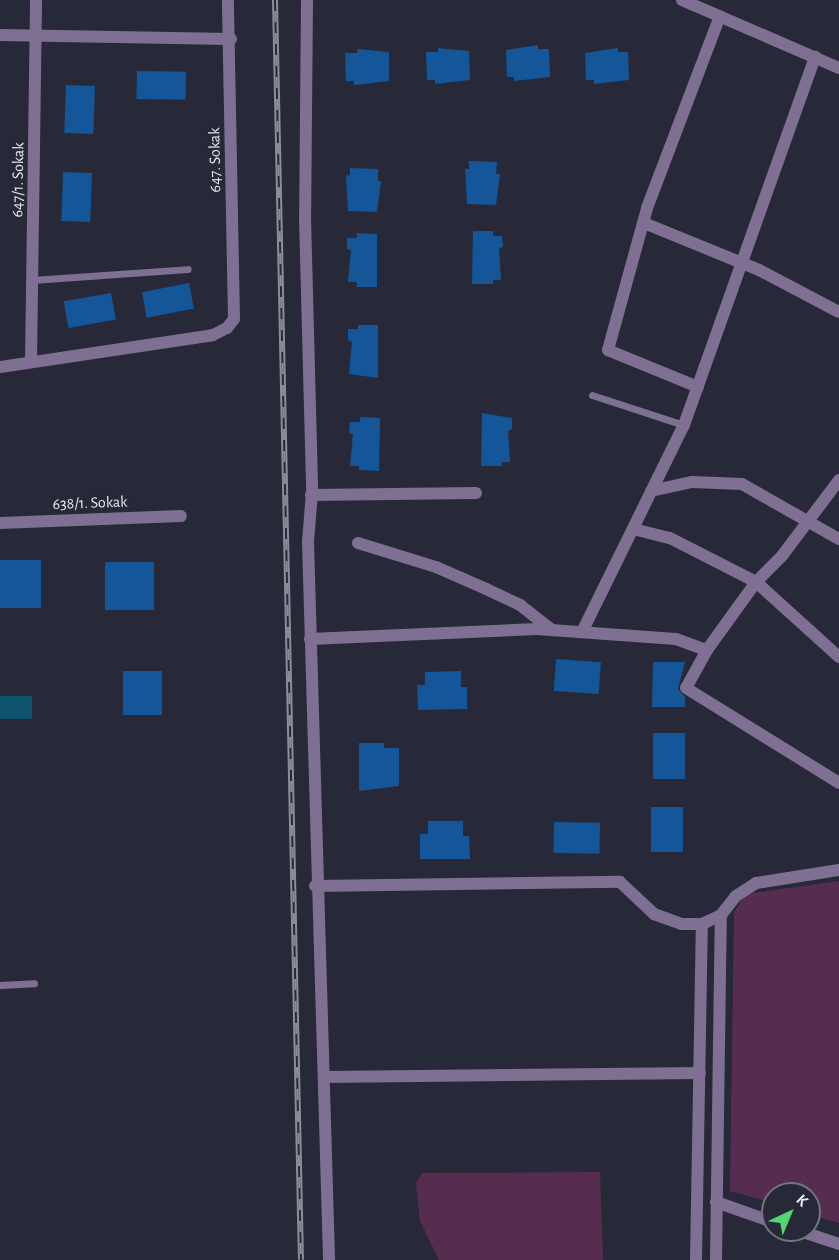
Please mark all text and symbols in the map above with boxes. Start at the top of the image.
street label: 647. Sokak [205,127,225,193]
street label: 647/1. Sokak [8,142,28,218]
street label: 638/1. Sokak [52,492,128,514]
north arrow [761,1182,821,1242]
text: K [793,1191,811,1209]

